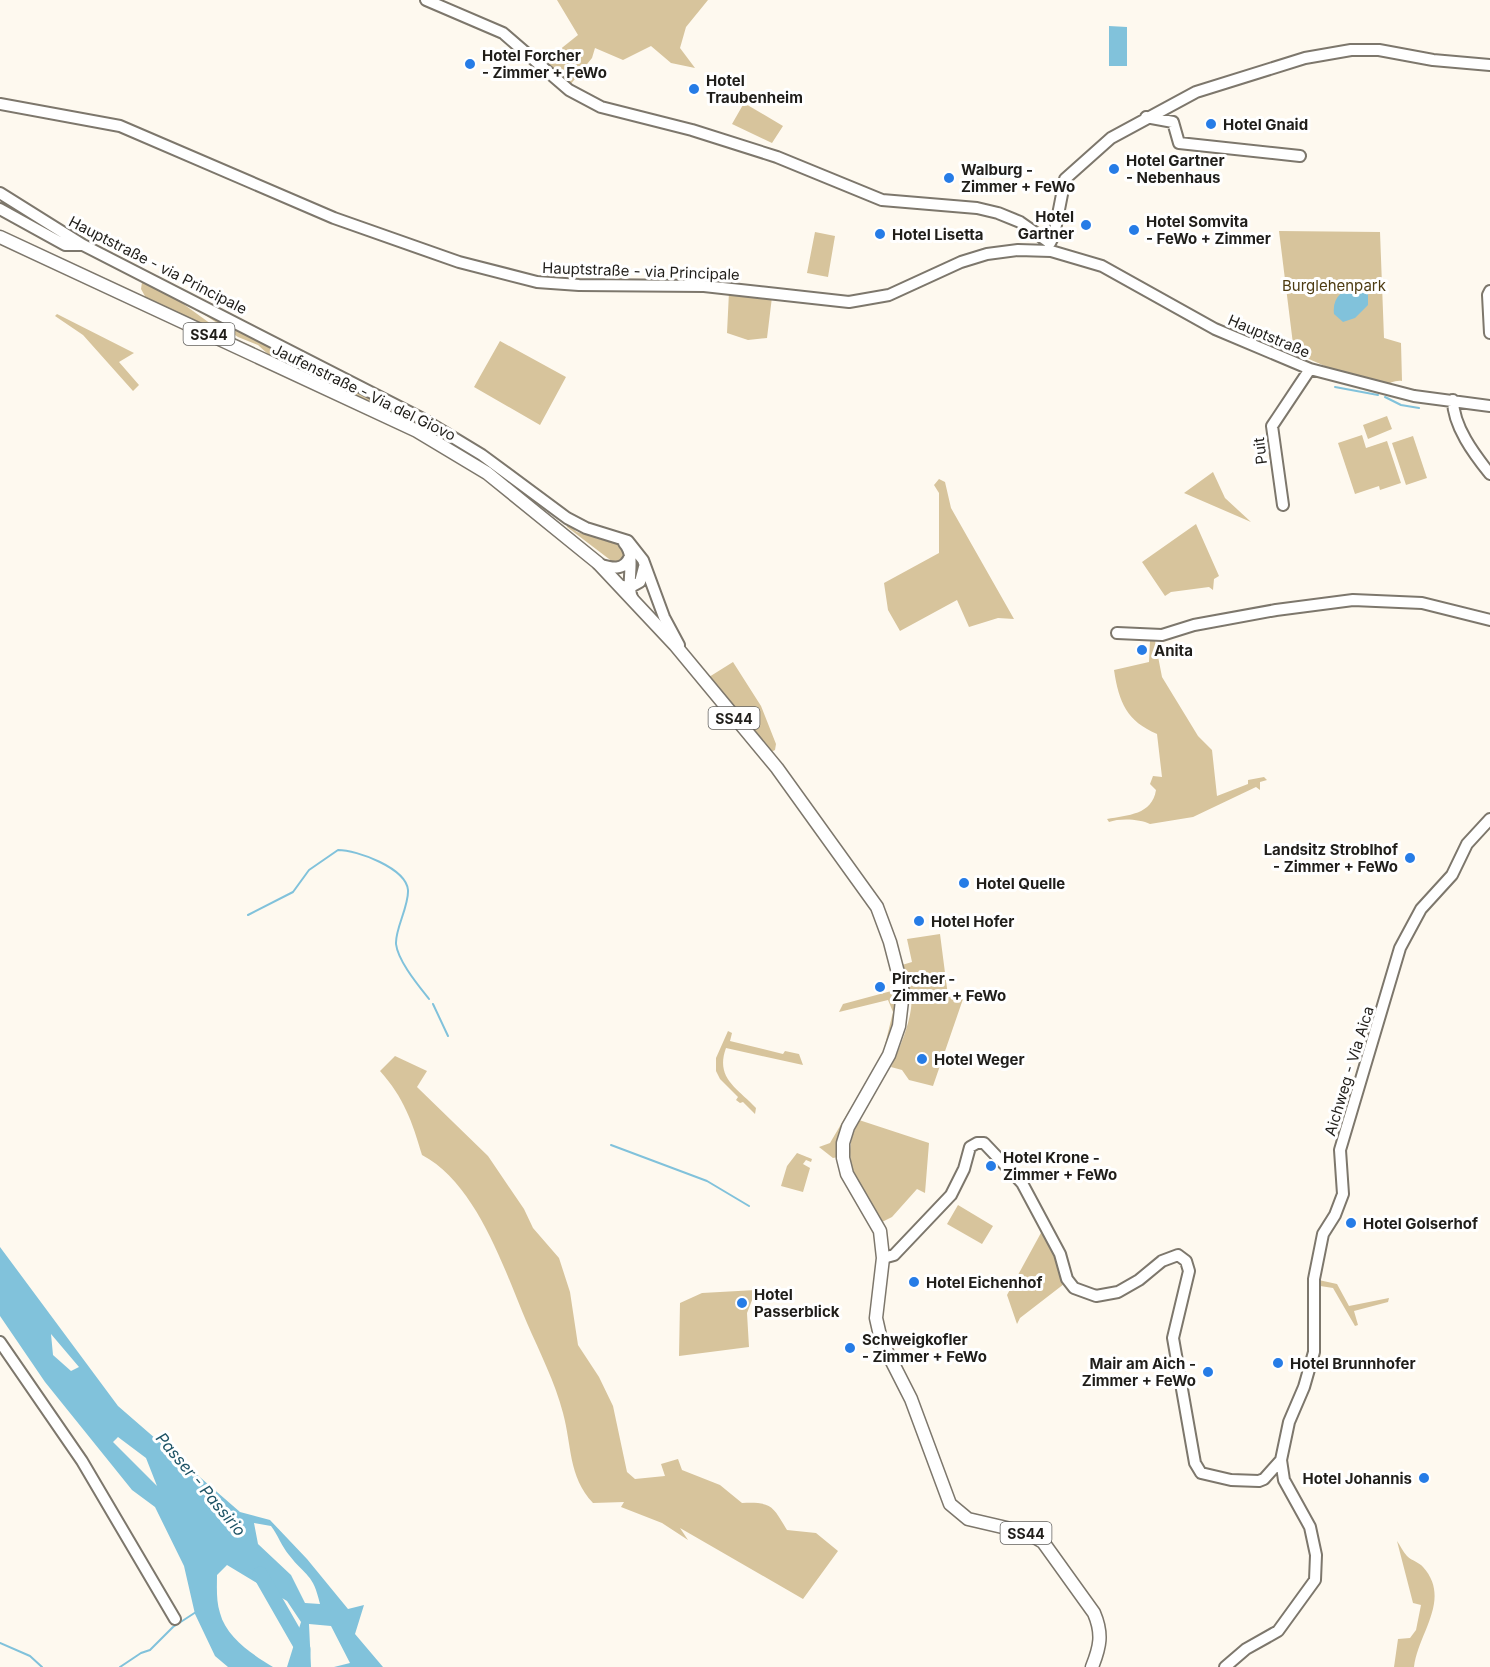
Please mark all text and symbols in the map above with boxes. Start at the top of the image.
place label: Hotel Forcher - Zimmer + FeWo [482,46,607,82]
marker: Hotel Forcher - Zimmer + FeWo [463,57,477,71]
place label: Hotel Traubenheim [706,71,803,107]
marker: Hotel Traubenheim [687,82,701,96]
place label: Hotel Gnaid [1223,115,1308,134]
marker: Hotel Gnaid [1204,117,1218,131]
place label: Hotel Gartner - Nebenhaus [1126,151,1225,187]
place label: Walburg - Zimmer + FeWo [961,160,1075,196]
marker: Hotel Gartner - Nebenhaus [1107,162,1121,176]
marker: Walburg - Zimmer + FeWo [942,171,956,185]
place label: Hotel Gartner [1018,207,1074,243]
street label: Hauptstraße - via Principale [66,212,250,318]
place label: Hotel Somvita - FeWo + Zimmer [1146,212,1271,248]
marker: Hotel Gartner [1079,218,1093,232]
marker: Hotel Somvita - FeWo + Zimmer [1127,223,1141,237]
place label: Hotel Lisetta [892,225,983,244]
marker: Hotel Lisetta [873,227,887,241]
street label: Hauptstraße - via Principale [542,258,740,284]
park label: Burglehenpark [1282,276,1387,295]
street label: Hauptstraße [1225,310,1313,362]
road number: SS44 [184,323,234,345]
street label: Jaufenstraße - Via del Giovo [269,339,459,445]
street label: Puit [1249,436,1271,466]
place label: Anita [1154,641,1193,660]
marker: Anita [1135,643,1149,657]
road number: SS44 [708,707,760,729]
place label: Landsitz Stroblhof - Zimmer + FeWo [1264,840,1398,876]
marker: Landsitz Stroblhof - Zimmer + FeWo [1403,851,1417,865]
place label: Hotel Quelle [976,874,1065,893]
marker: Hotel Quelle [957,876,971,890]
place label: Hotel Hofer [931,912,1014,931]
marker: Hotel Hofer [912,914,926,928]
place label: Pircher - Zimmer + FeWo [892,969,1006,1005]
marker: Pircher - Zimmer + FeWo [873,980,887,994]
street label: Aichweg - Via Aica [1320,1004,1378,1138]
place label: Hotel Weger [934,1050,1025,1069]
marker: Hotel Weger [915,1052,929,1066]
place label: Hotel Krone - Zimmer + FeWo [1003,1148,1117,1184]
marker: Hotel Krone - Zimmer + FeWo [984,1159,998,1173]
place label: Hotel Golserhof [1363,1214,1478,1233]
marker: Hotel Golserhof [1344,1216,1358,1230]
place label: Hotel Eichenhof [926,1273,1042,1292]
marker: Hotel Eichenhof [907,1275,921,1289]
place label: Hotel Passerblick [754,1285,840,1321]
marker: Hotel Passerblick [735,1296,749,1310]
place label: Schweigkofler - Zimmer + FeWo [862,1330,987,1366]
marker: Schweigkofler - Zimmer + FeWo [843,1341,857,1355]
place label: Mair am Aich - Zimmer + FeWo [1082,1354,1196,1390]
place label: Hotel Brunnhofer [1290,1354,1416,1373]
marker: Hotel Brunnhofer [1271,1356,1285,1370]
marker: Mair am Aich - Zimmer + FeWo [1201,1365,1215,1379]
water label: Passer - Passirio [152,1428,250,1540]
place label: Hotel Johannis [1303,1469,1412,1488]
marker: Hotel Johannis [1417,1471,1431,1485]
road number: SS44 [1000,1522,1052,1544]

